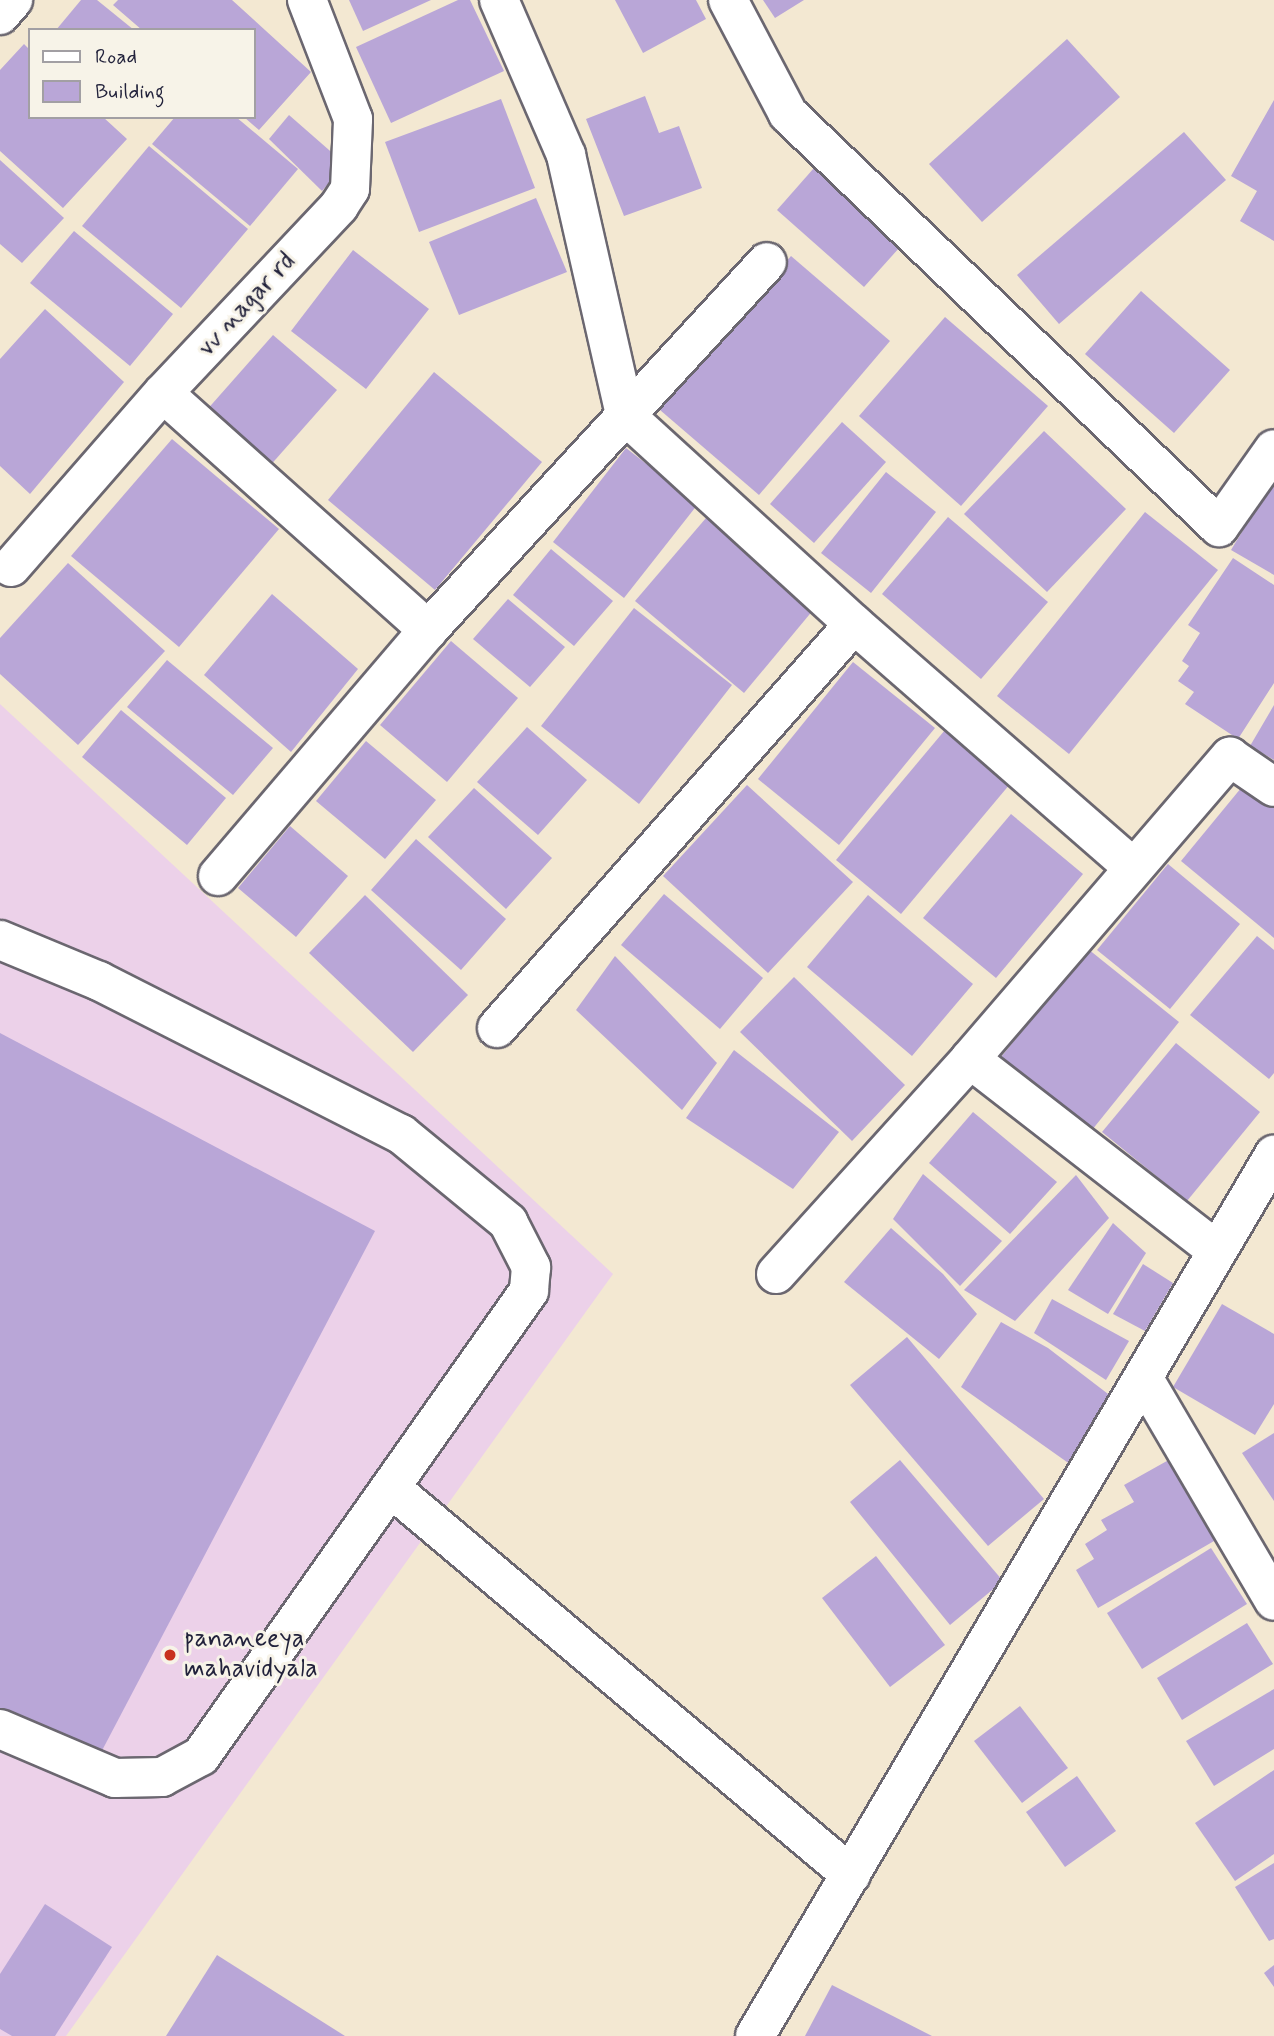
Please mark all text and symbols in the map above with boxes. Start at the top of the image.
legend [28,28,256,119]
text: Road [95,43,137,71]
text: Building [95,78,165,106]
street label: vv nagar rd [193,248,301,362]
place label: pananeeya mahavidyala [184,1624,318,1686]
marker: pananeeya mahavidyala [162,1647,178,1663]

